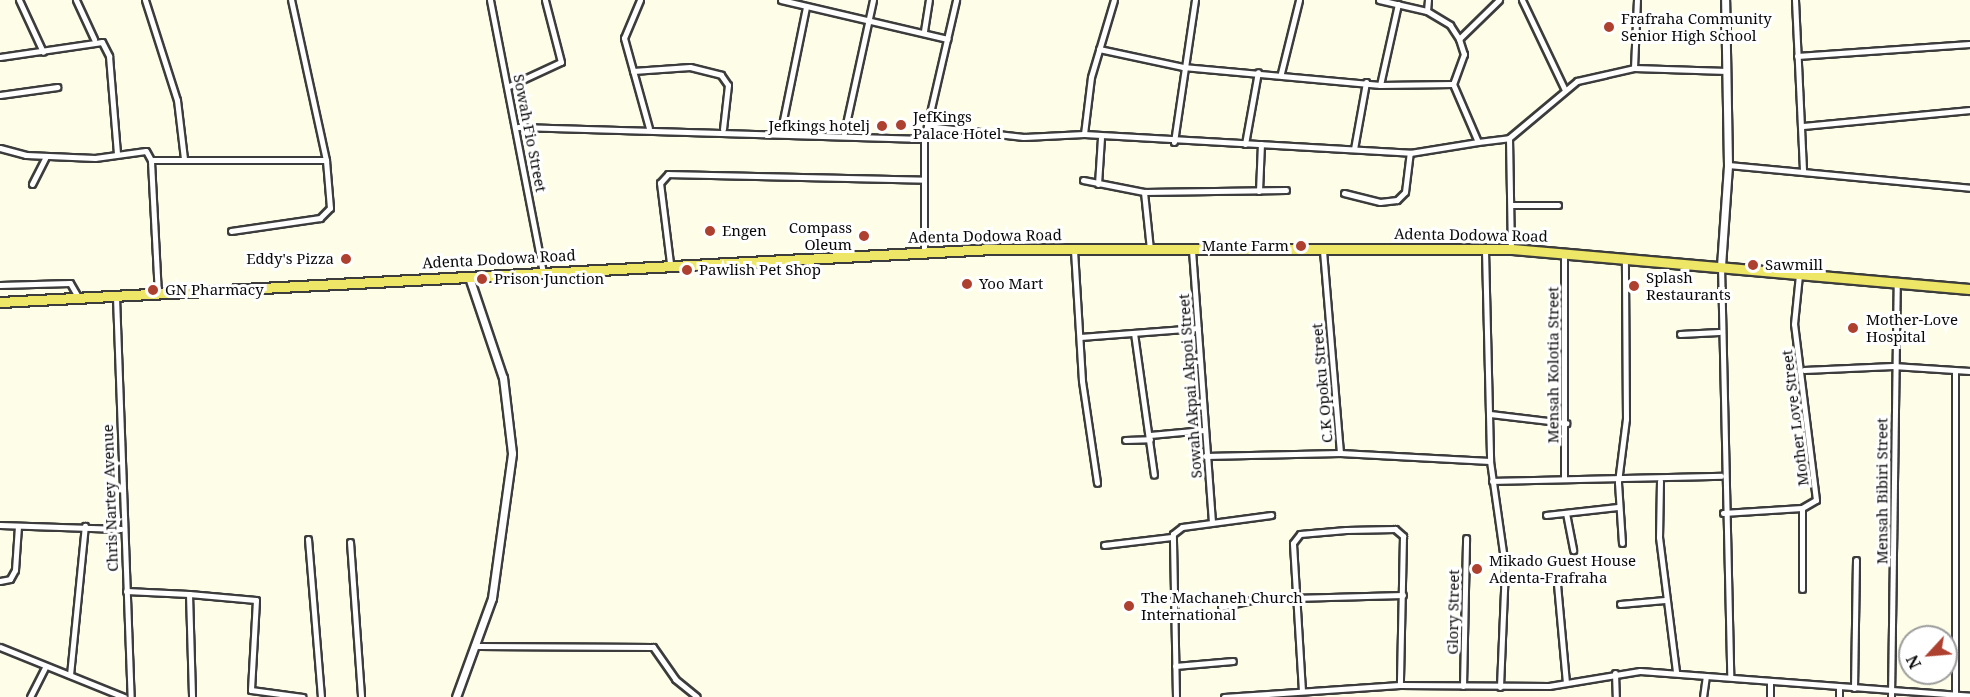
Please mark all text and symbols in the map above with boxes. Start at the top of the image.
place label: Frafraha Community Senior High School [1621,9,1772,44]
marker: Frafraha Community Senior High School [1602,20,1616,34]
street label: Sowah Fio Street [510,73,550,193]
place label: JefKings Palace Hotel [913,107,1001,142]
place label: Jefkings hotelj [768,117,870,135]
marker: JefKings Palace Hotel [894,118,908,132]
marker: Jefkings hotelj [875,119,889,133]
place label: Compass Oleum [789,218,852,253]
place label: Engen [722,222,767,240]
marker: Engen [703,224,717,238]
street label: Adenta Dodowa Road [1394,225,1548,245]
street label: Adenta Dodowa Road [908,226,1062,246]
marker: Compass Oleum [857,229,871,243]
place label: Mante Farm [1202,237,1289,255]
marker: Mante Farm [1294,239,1308,253]
street label: Adenta Dodowa Road [422,246,576,272]
place label: Eddy's Pizza [246,250,334,268]
marker: Eddy's Pizza [339,252,353,266]
place label: Sawmill [1765,256,1823,274]
marker: Sawmill [1746,258,1760,272]
place label: Pawlish Pet Shop [699,261,821,279]
marker: Pawlish Pet Shop [680,263,694,277]
place label: Splash Restaurants [1646,268,1731,303]
place label: Prison Junction [494,270,604,288]
marker: Prison Junction [475,272,489,286]
place label: Yoo Mart [979,275,1043,293]
marker: Yoo Mart [960,277,974,291]
marker: Splash Restaurants [1627,279,1641,293]
place label: GN Pharmacy [165,281,264,299]
marker: GN Pharmacy [146,283,160,297]
street label: Mensah Kolotia Street [1544,287,1562,443]
street label: Sowah Akpai Akpoi Street [1175,293,1205,479]
place label: Mother-Love Hospital [1866,310,1958,345]
marker: Mother-Love Hospital [1844,319,1862,337]
street label: C.K Opoku Street [1308,322,1336,444]
street label: Mother Love Street [1778,349,1812,487]
street label: Mensah Bibiri Street [1873,418,1891,564]
street label: Chris Nartey Avenue [98,424,122,572]
place label: Mikado Guest House Adenta-Frafraha [1489,551,1636,586]
marker: Mikado Guest House Adenta-Frafraha [1470,562,1484,576]
street label: Glory Street [1443,569,1463,655]
place label: The Machaneh Church International [1141,588,1303,623]
marker: The Machaneh Church International [1122,599,1136,613]
north arrow [1898,625,1958,685]
text: N [1901,652,1926,673]

